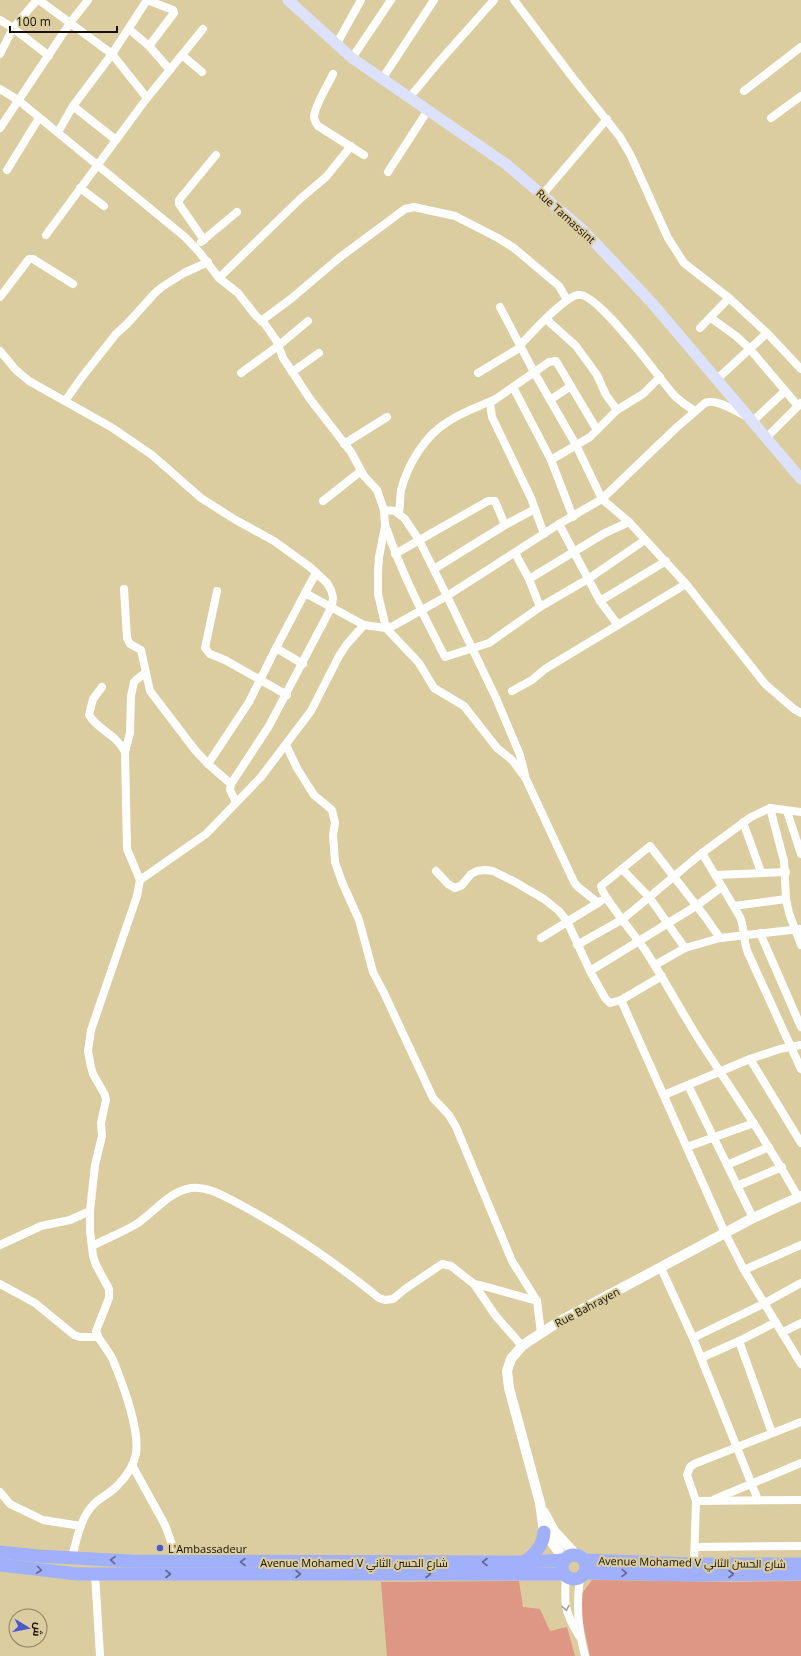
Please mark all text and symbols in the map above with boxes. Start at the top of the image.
scale bar [10,8,117,34]
text: 100 m [16,13,51,30]
street label: Rue Tamassint [533,185,599,247]
street label: Rue Bahrayen [552,1284,622,1330]
place label: L'Ambassadeur [168,1541,247,1556]
marker: L'Ambassadeur [155,1543,165,1553]
street label: Avenue Mohamed V شارع الحسن الثاني [598,1553,786,1573]
one-way arrow [110,1555,116,1564]
street label: Avenue Mohamed V شارع الحسن الثاني [260,1555,448,1572]
one-way arrow [240,1558,246,1566]
one-way arrow [482,1558,488,1566]
one-way arrow [36,1565,42,1574]
one-way arrow [621,1569,627,1577]
one-way arrow [165,1570,171,1578]
one-way arrow [295,1570,301,1578]
one-way arrow [425,1570,431,1578]
one-way arrow [728,1570,734,1578]
one-way arrow [562,1605,570,1611]
north arrow [8,1608,48,1648]
text: ش [30,1622,47,1638]

